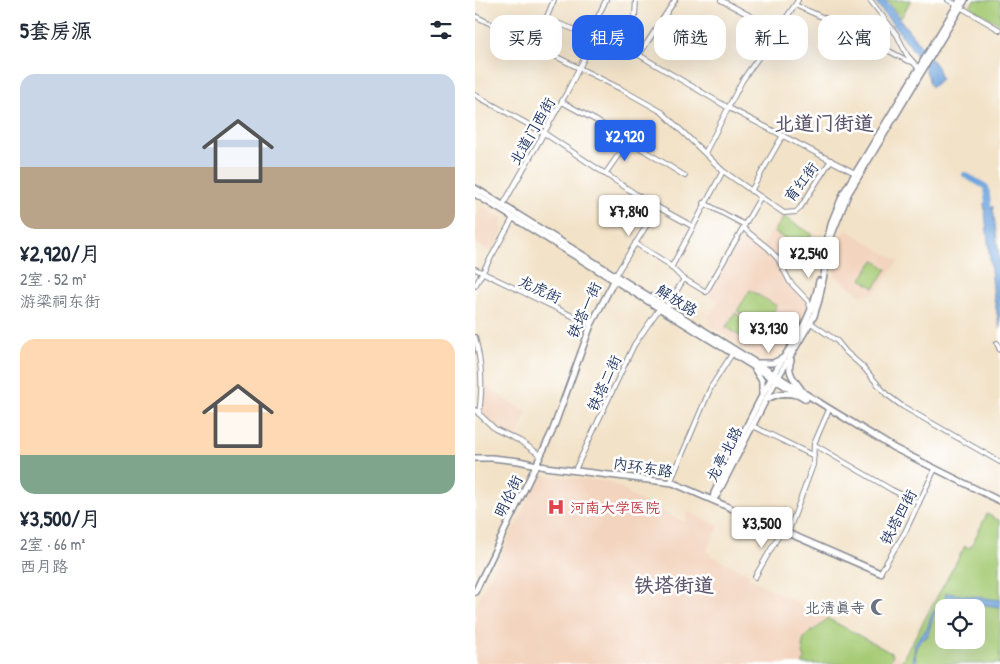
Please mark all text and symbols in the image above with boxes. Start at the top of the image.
chip: 买房 [490,15,562,60]
chip: 租房 [572,15,644,60]
chip: 筛选 [654,15,726,60]
chip: 新上 [736,15,808,60]
chip: 公寓 [818,15,890,60]
text: 5套房源 [20,16,92,45]
icon: filters [427,16,455,44]
street label: 北道门西街 [504,93,560,169]
icon: home [193,106,283,196]
district label: 北道门街道 [774,109,874,136]
pin: ¥2,920 [584,120,666,162]
text: ¥2,920 [606,125,644,147]
street label: 育红街 [779,158,823,206]
pin: ¥7,840 [588,194,670,237]
text: ¥7,840 [610,200,648,222]
pin: ¥2,540 [768,236,850,279]
text: ¥2,920/月 [20,239,101,268]
text: ¥2,540 [790,242,828,264]
text: 2室 · 52 m² [20,268,87,290]
street label: 龙虎街 [515,270,565,308]
street label: 铁塔一街 [562,278,606,342]
street label: 解放路 [652,279,702,321]
text: 游梁祠东街 [20,290,100,312]
pin: ¥3,130 [728,312,810,354]
text: ¥3,130 [750,317,788,339]
street label: 铁塔二街 [582,351,626,415]
icon: home [193,371,283,461]
street label: 龙亭北路 [701,422,747,486]
street label: 内环东路 [612,452,674,482]
street label: 明伦街 [489,471,527,521]
street label: 铁塔四街 [875,486,921,548]
hospital icon: 河南大学医院 [546,497,566,517]
place label: 河南大学医院 [570,497,660,518]
text: ¥3,500/月 [20,504,101,533]
pin: ¥3,500 [721,506,803,549]
text: ¥3,500 [743,512,781,534]
text: 2室 · 66 m² [20,533,85,555]
text: 西月路 [20,555,68,577]
district label: 铁塔街道 [634,571,714,598]
place label: 北清真寺 [805,597,865,618]
mosque icon: 北清真寺 [869,597,889,617]
map controls [935,599,985,649]
button: locate [935,599,985,649]

